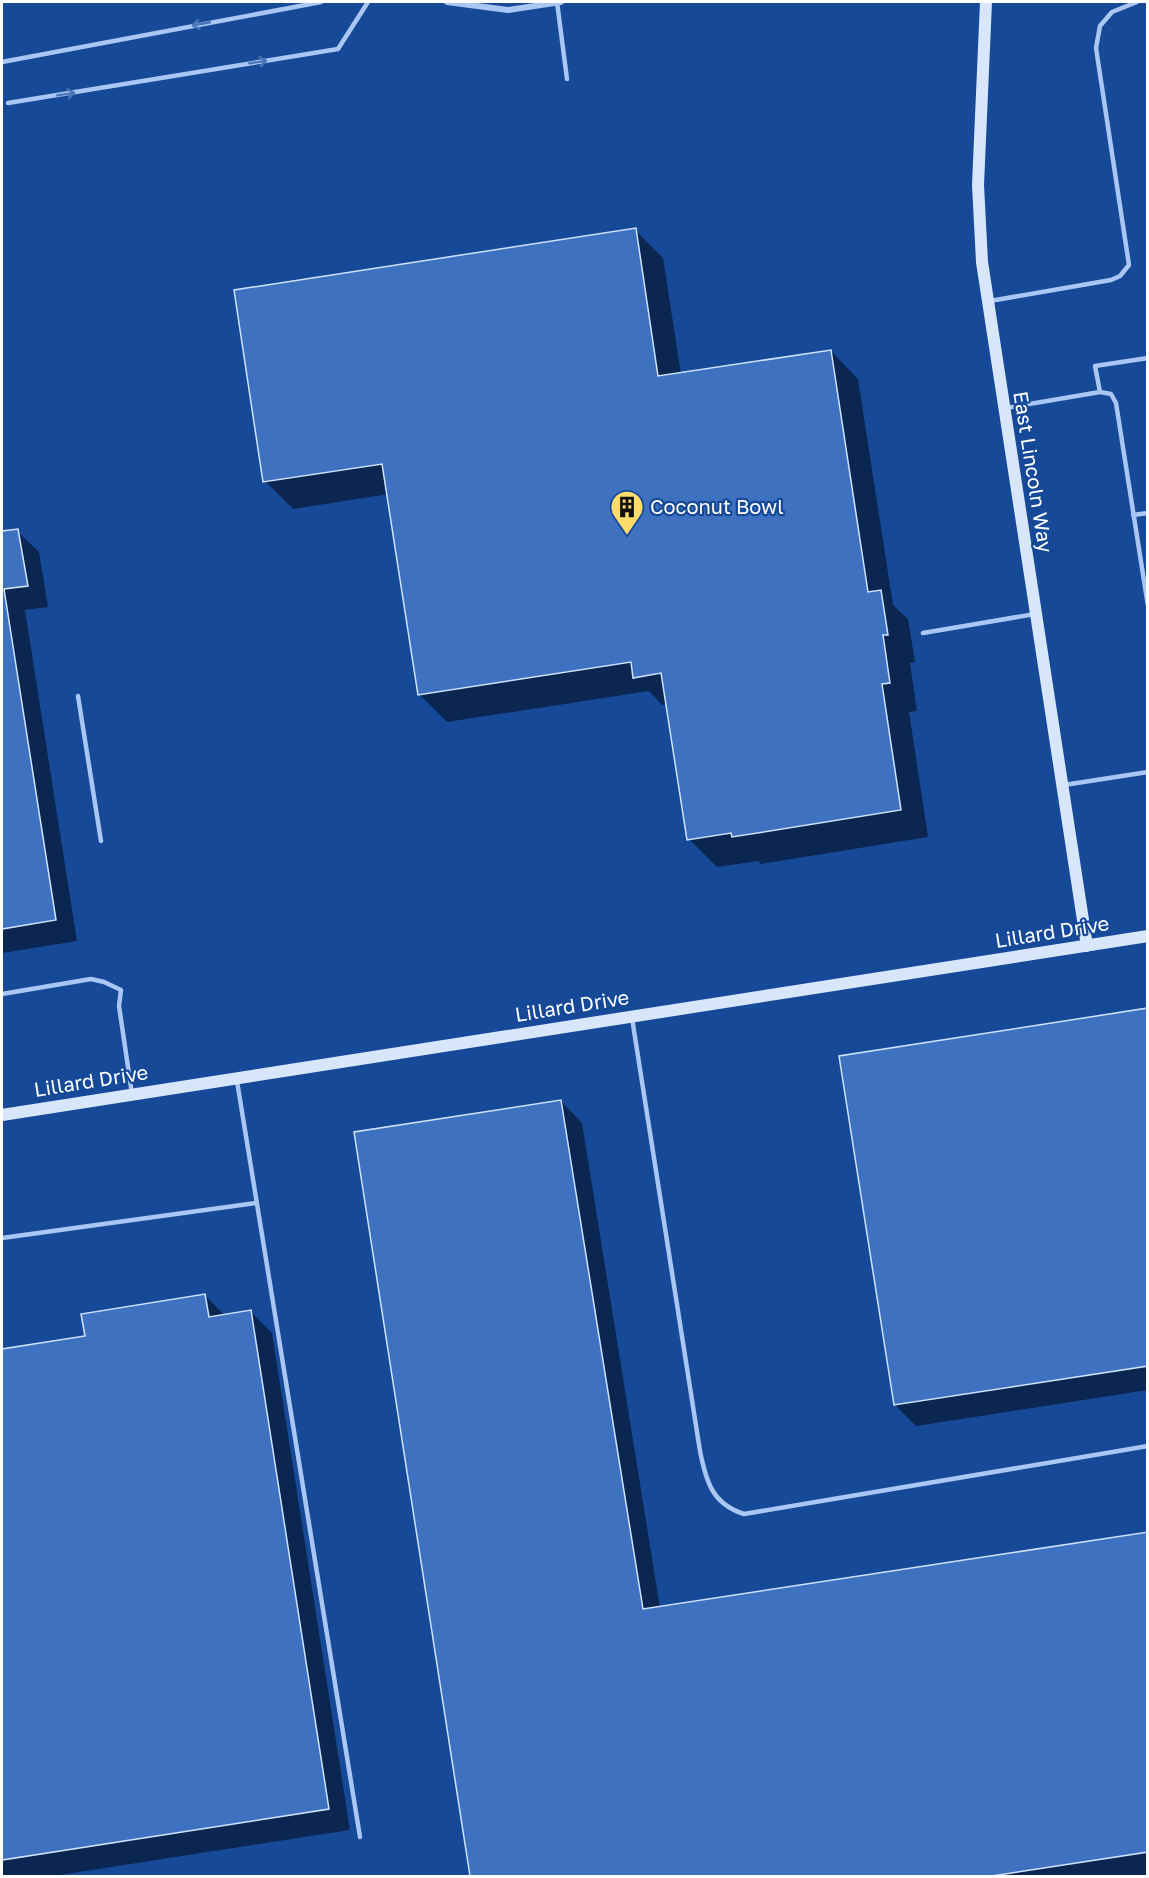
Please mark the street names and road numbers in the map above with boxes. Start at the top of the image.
street label: East Lincoln Way [1009,389,1059,554]
street label: Lillard Drive [993,910,1111,952]
street label: Lillard Drive [513,984,631,1026]
street label: Lillard Drive [32,1059,150,1101]

